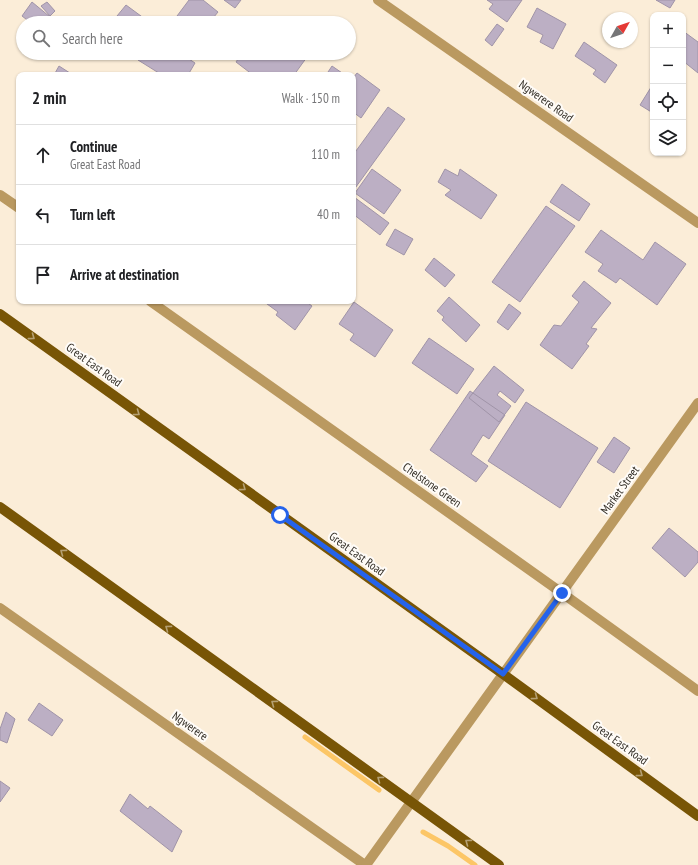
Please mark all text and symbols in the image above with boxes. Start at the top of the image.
north arrow [602,12,638,48]
map controls [650,12,686,156]
button: + [650,12,686,48]
search box [16,16,356,60]
icon: search [30,27,52,49]
text: Search here [62,29,123,48]
button: − [650,48,686,84]
street label: Ngwerere Road [516,76,576,125]
button: locate [650,84,686,120]
text: 2 min [32,87,66,109]
text: Walk · 150 m [282,90,340,107]
button: layers [650,120,686,156]
text: Continue [70,137,117,156]
icon: ahead [32,144,54,166]
text: 110 m [311,146,340,163]
text: Great East Road [70,156,141,173]
icon: left [32,204,54,226]
text: Turn left [70,205,115,224]
text: 40 m [317,206,340,223]
icon: arrive [32,264,54,286]
text: Arrive at destination [70,265,179,284]
one-way arrow [27,332,34,339]
street label: Great East Road [64,339,125,390]
one-way arrow [133,408,140,415]
street label: Chelstone Green [400,459,464,510]
street label: Market Street [597,462,643,517]
one-way arrow [239,483,246,490]
route start [271,506,289,524]
street label: Great East Road [327,528,388,579]
one-way arrow [60,550,67,557]
route end [553,584,571,602]
one-way arrow [166,625,173,632]
one-way arrow [531,693,538,700]
one-way arrow [271,700,278,708]
street label: Ngwerere [170,708,211,743]
street label: Great East Road [590,717,651,768]
one-way arrow [636,769,643,777]
one-way arrow [377,777,384,784]
one-way arrow [465,840,472,847]

